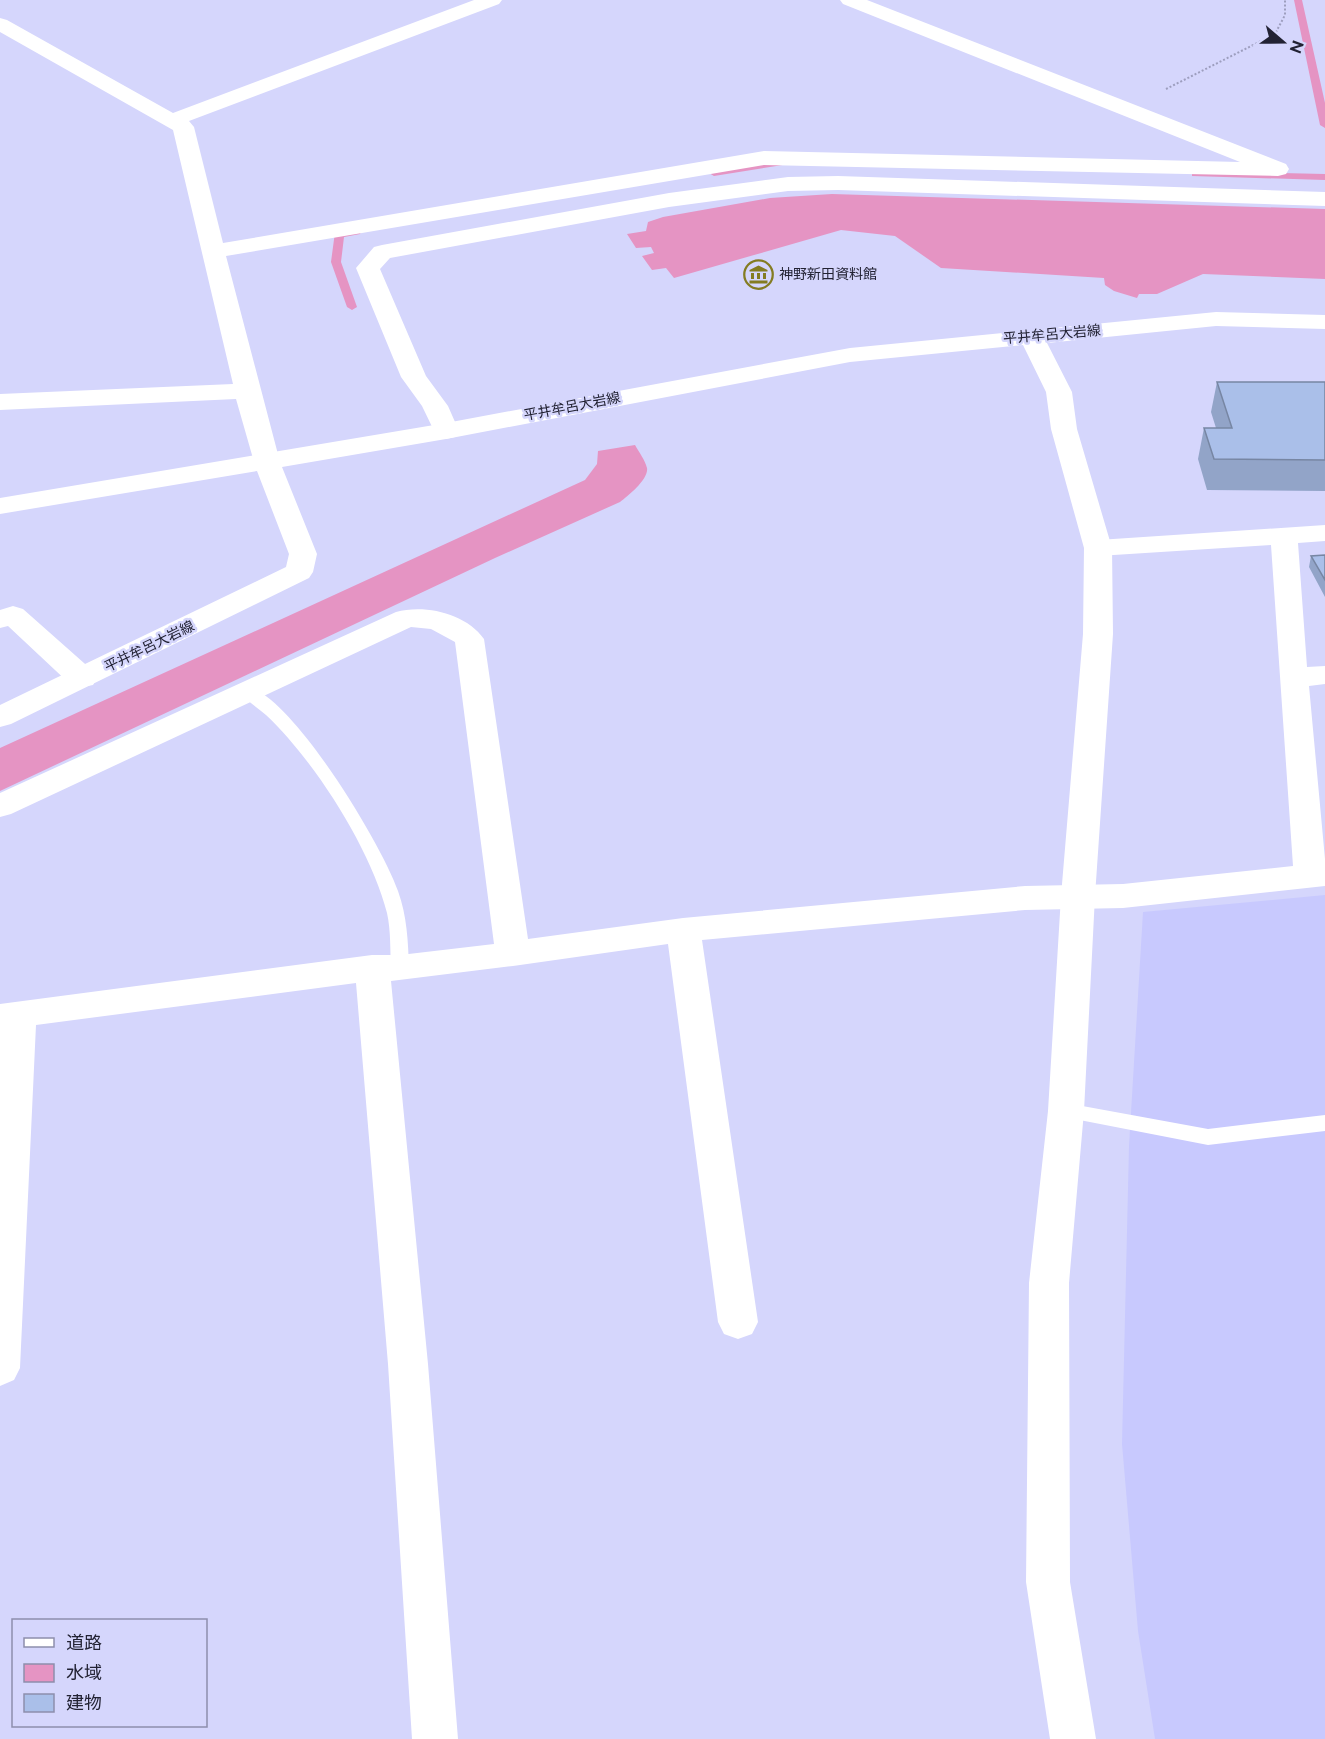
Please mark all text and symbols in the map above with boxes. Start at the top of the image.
north arrow [1253,12,1313,72]
text: N [1286,38,1308,56]
museum icon: 神野新田資料館 [742,258,774,290]
place label: 神野新田資料館 [779,266,877,282]
street label: 平井牟呂大岩線 [1002,322,1102,346]
street label: 平井牟呂大岩線 [522,389,622,423]
street label: 平井牟呂大岩線 [101,617,197,675]
legend [12,1619,207,1727]
text: 道路 [66,1632,102,1653]
text: 水域 [66,1662,102,1683]
text: 建物 [66,1692,102,1713]

